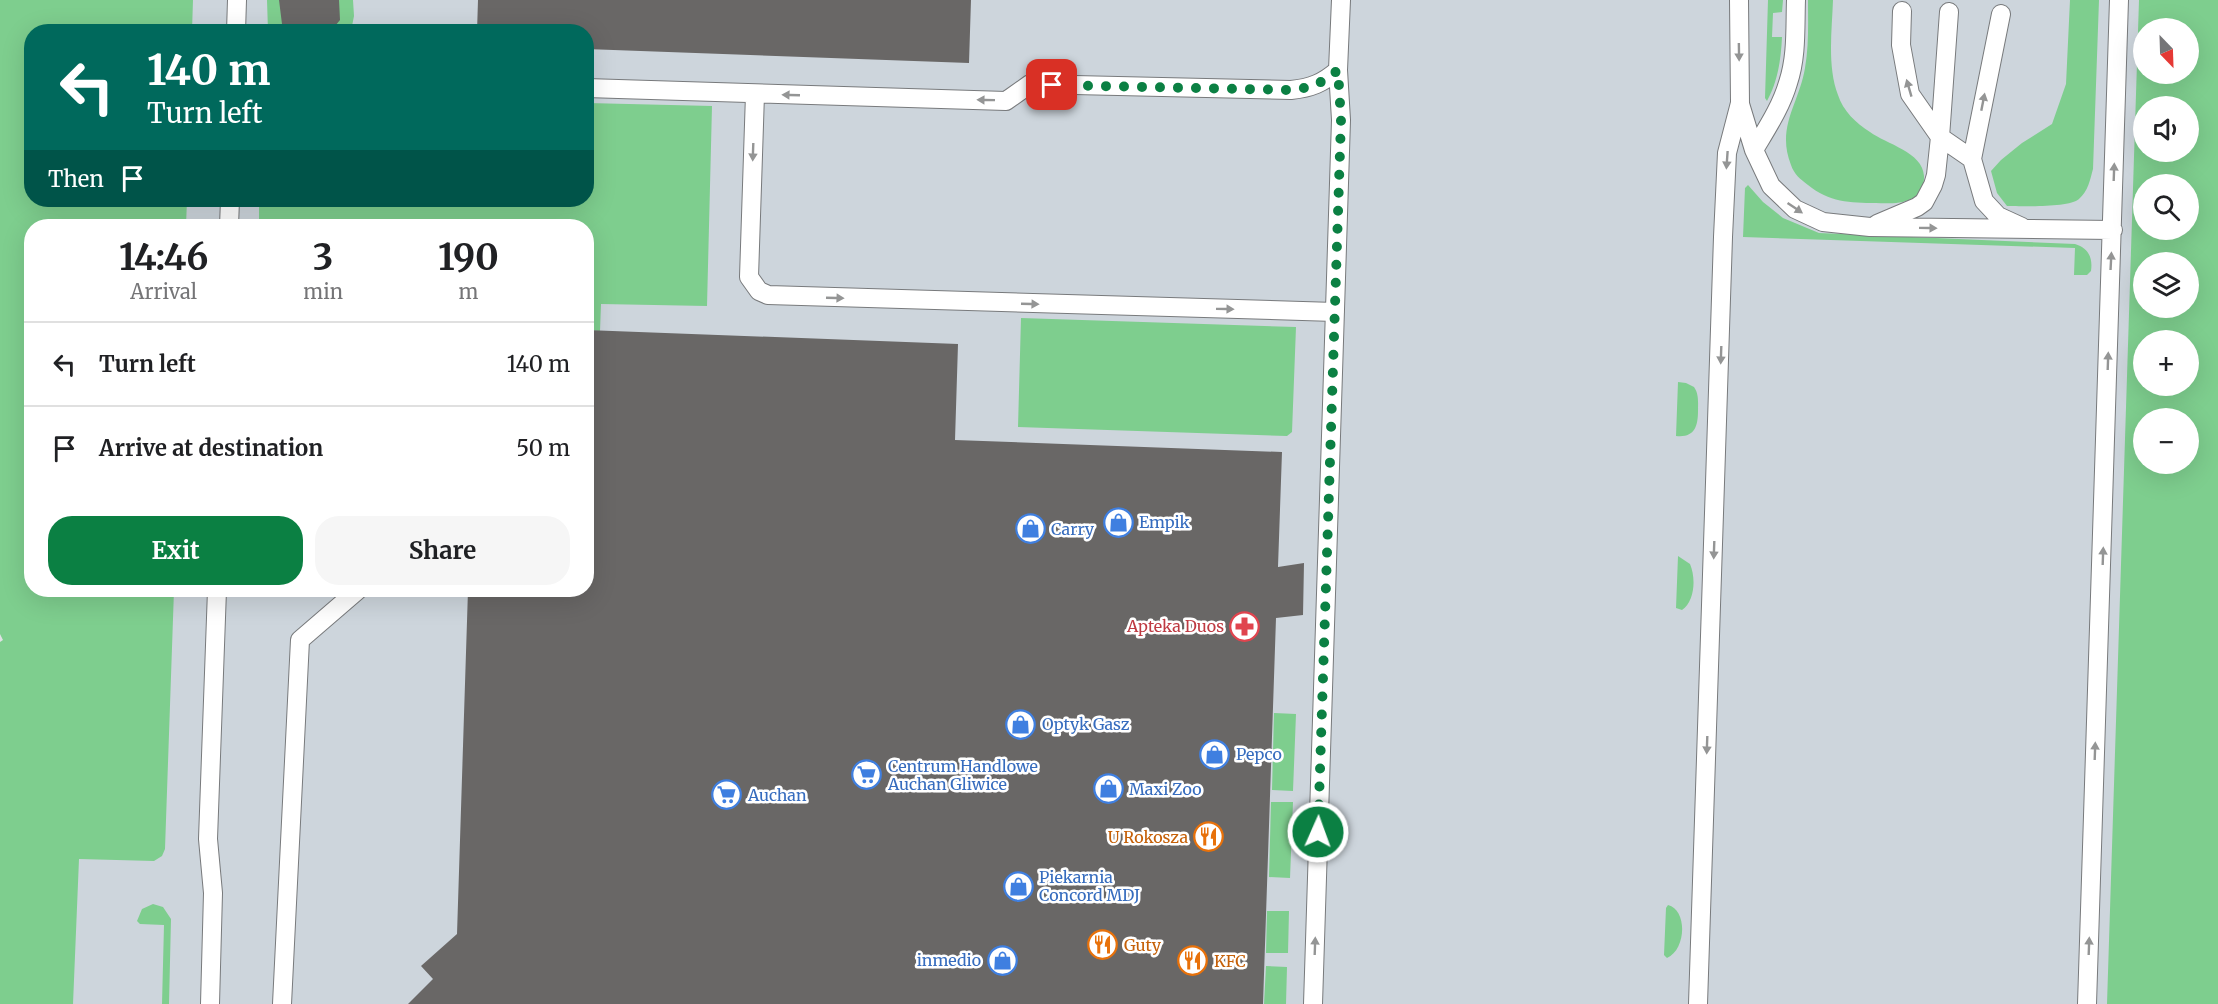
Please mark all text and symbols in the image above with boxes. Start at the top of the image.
north arrow [2133,18,2199,84]
map controls [2133,18,2199,474]
one-way arrow [1734,42,1744,61]
text: 140 m [147,44,270,96]
icon: left [48,48,126,126]
pin [1026,59,1077,110]
icon: arrive [1035,68,1068,101]
one-way arrow [1904,79,1914,97]
one-way arrow [781,90,800,99]
one-way arrow [1979,92,1988,111]
one-way arrow [976,95,995,105]
text: Turn left [147,96,262,130]
button: sound [2133,96,2199,162]
one-way arrow [749,142,758,161]
one-way arrow [1723,151,1732,170]
icon: arrive [116,162,149,195]
one-way arrow [2110,162,2119,181]
text: Then [48,165,104,193]
button: search [2133,174,2199,240]
one-way arrow [1787,202,1803,213]
one-way arrow [1919,223,1938,233]
text: 14:46 [119,235,208,280]
text: 3 [313,235,333,280]
text: 190 [438,235,499,280]
one-way arrow [2106,251,2115,270]
button: layers [2133,252,2199,318]
text: Arrival [130,279,197,304]
text: min [303,279,343,304]
text: m [459,279,478,304]
one-way arrow [825,294,844,303]
one-way arrow [1020,299,1039,308]
one-way arrow [1215,304,1234,314]
button: + [2133,330,2199,396]
one-way arrow [1716,346,1725,365]
icon: left [48,348,81,381]
text: Turn left [99,350,196,378]
text: 140 m [507,350,570,378]
one-way arrow [2103,351,2112,370]
button: − [2133,408,2199,474]
icon: arrive [48,432,81,465]
text: Arrive at destination [99,434,323,462]
text: 50 m [516,434,570,462]
shop icon: Empik [1102,506,1134,538]
place label: Empik [1139,512,1191,532]
shop icon: Carry [1014,513,1046,545]
button: Exit [48,516,303,585]
button: Share [315,516,570,585]
place label: Carry [1051,519,1095,539]
one-way arrow [1709,540,1718,559]
one-way arrow [2098,546,2107,565]
pharmacy icon: Apteka Duos [1229,610,1261,642]
place label: Apteka Duos [1126,616,1224,636]
shop icon: Optyk Gasz [1005,708,1037,740]
place label: Optyk Gasz [1042,714,1130,734]
one-way arrow [1702,735,1711,754]
shop icon: Pepco [1199,738,1231,770]
one-way arrow [2090,741,2100,760]
place label: Pepco [1236,744,1282,764]
place label: Centrum Handlowe Auchan Gliwice [887,756,1038,794]
supermarket icon: Centrum Handlowe Auchan Gliwice [851,759,883,791]
shop icon: Maxi Zoo [1092,773,1124,805]
supermarket icon: Auchan [711,779,743,811]
place label: Maxi Zoo [1129,779,1202,799]
place label: Auchan [747,785,807,805]
position arrow [1286,800,1350,864]
restaurant icon: U Rokosza [1193,821,1225,853]
place label: U Rokosza [1108,827,1188,847]
place label: Piekarnia Concord MDJ [1039,867,1140,905]
shop icon: Piekarnia Concord MDJ [1002,870,1034,902]
restaurant icon: Guty [1087,929,1119,961]
place label: Guty [1124,935,1162,955]
one-way arrow [1310,936,1319,955]
one-way arrow [2084,936,2093,955]
shop icon: inmedio [986,944,1018,976]
restaurant icon: KFC [1177,945,1209,977]
place label: inmedio [917,950,981,970]
place label: KFC [1214,951,1246,971]

